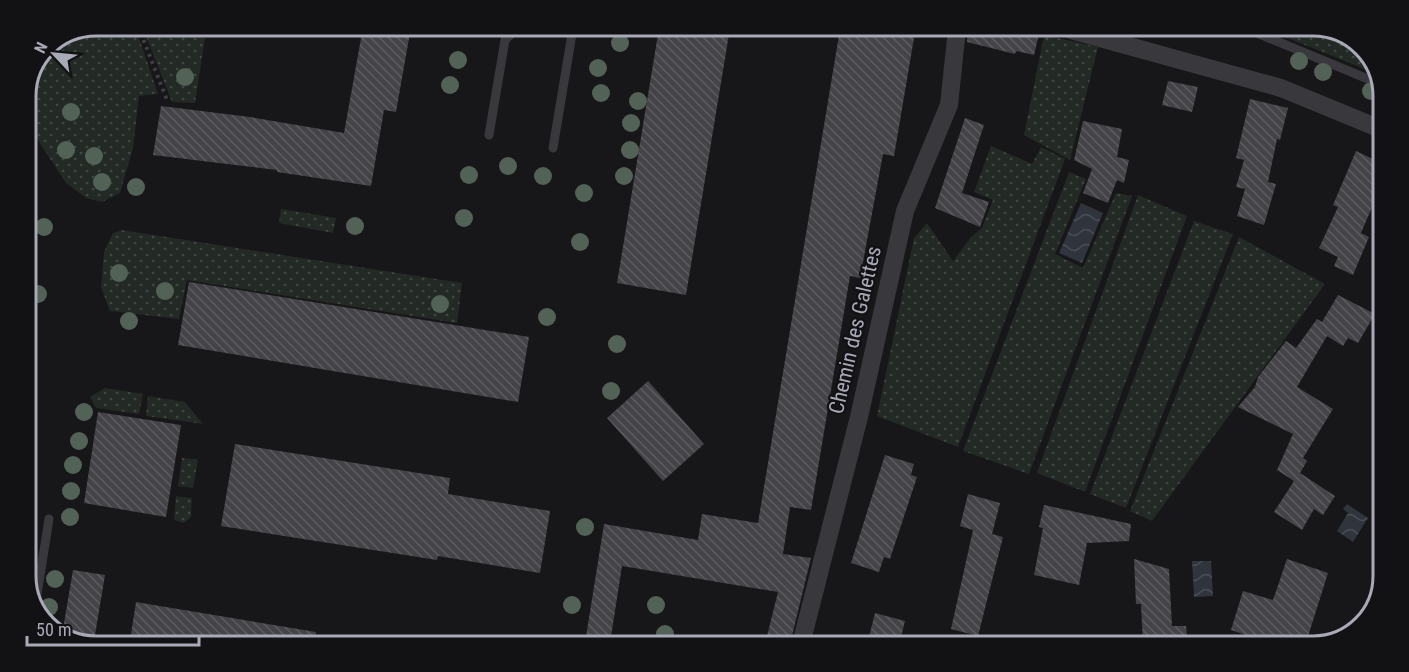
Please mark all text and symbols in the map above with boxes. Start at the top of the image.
north arrow [24,24,84,84]
text: N [30,39,52,56]
street label: Chemin des Galettes [824,244,886,416]
scale bar [27,609,200,647]
text: 50 m [36,619,71,640]

